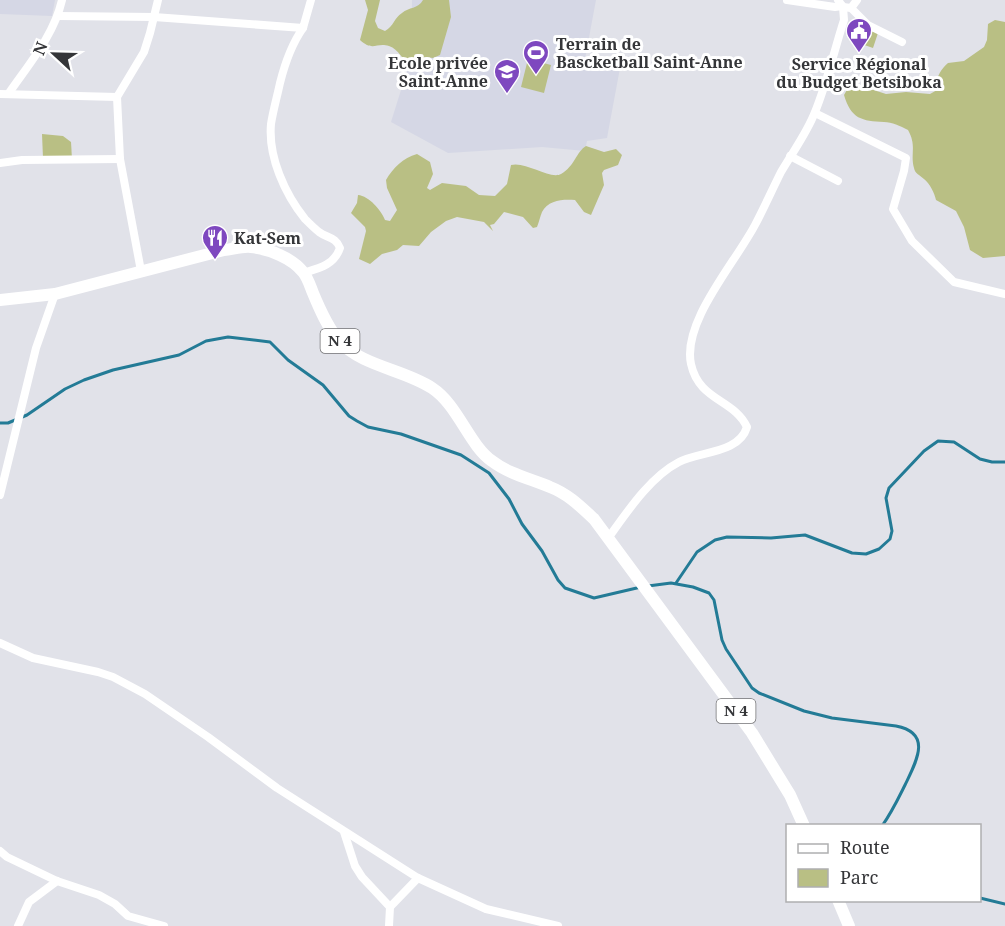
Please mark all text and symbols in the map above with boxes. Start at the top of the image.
public building icon: Service Régional du Budget Betsiboka [844,16,874,54]
north arrow [24,24,84,84]
place label: Terrain de Bascketball Saint-Anne [556,33,743,73]
text: N [28,38,53,58]
sports icon: Terrain de Bascketball Saint-Anne [521,38,551,76]
place label: Ecole privée Saint-Anne [388,52,488,92]
place label: Service Régional du Budget Betsiboka [776,53,942,93]
school or university icon: Ecole privée Saint-Anne [492,57,522,95]
restaurant icon: Kat-Sem [200,223,230,261]
place label: Kat-Sem [234,227,301,249]
road number: N 4 [320,329,360,353]
road number: N 4 [716,699,756,723]
legend [786,824,981,902]
text: Route [840,835,890,859]
text: Parc [840,865,878,889]

